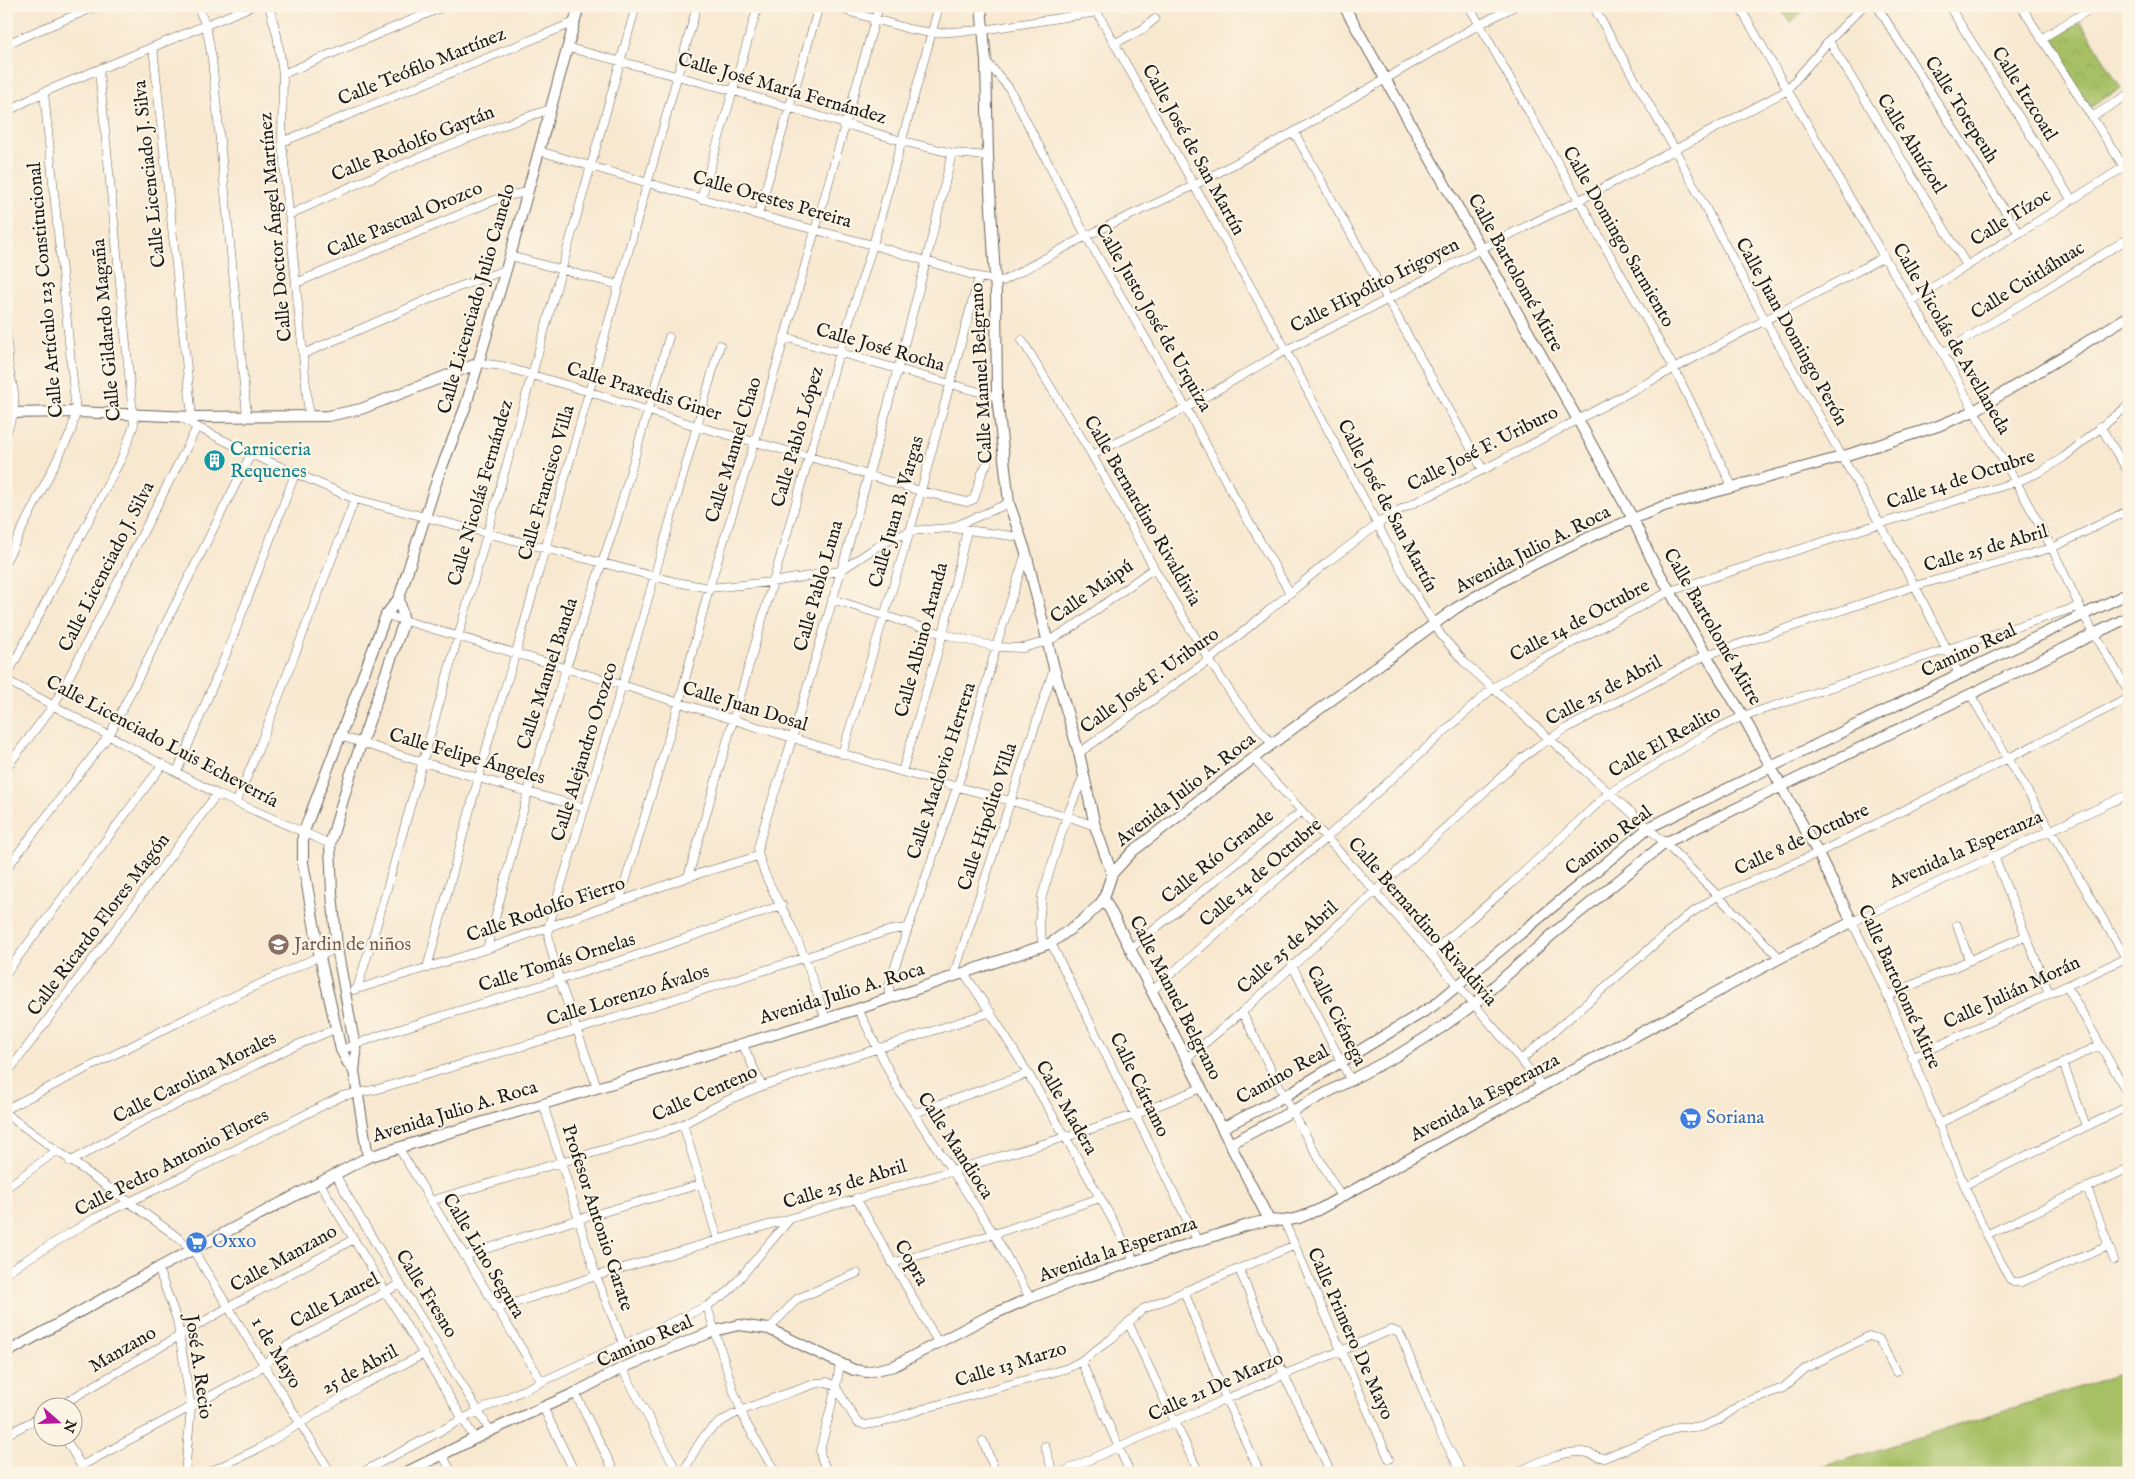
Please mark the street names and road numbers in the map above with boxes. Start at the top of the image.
street label: Calle Teófilo Martínez [335,22,510,112]
street label: Calle Itzcoatl [1986,42,2063,146]
street label: Calle José María Fernández [675,48,889,130]
street label: Calle Totepeuh [1919,52,2003,168]
street label: Calle José de San Martín [1136,60,1250,240]
street label: Calle Licenciado J. Silva [128,78,172,269]
street label: Calle Ahuízotl [1871,90,1952,199]
street label: Calle Rodolfo Gaytán [328,100,498,188]
street label: Calle Doctor Ángel Martínez [253,111,298,343]
street label: Calle Domingo Sarmiento [1556,142,1680,332]
street label: Calle Artículo 123 Constitucional [23,160,69,419]
street label: Calle Orestes Pereira [690,166,855,234]
street label: Calle Pascual Orozco [324,176,486,264]
street label: Calle Licenciado Julio Camelo [433,181,521,417]
street label: Calle Tízoc [1966,184,2056,252]
street label: Calle Bartolomé Mitre [1462,190,1569,357]
street label: Calle Justo José de Urquiza [1089,220,1217,417]
street label: Calle Hipólito Irigoyen [1287,233,1463,339]
street label: Calle Juan Domingo Perón [1729,234,1853,430]
street label: Calle Cuitláhuac [1967,236,2089,326]
street label: Calle Gildardo Magaña [87,237,127,422]
street label: Calle Nicolás de Avellaneda [1886,239,2016,440]
street label: Calle Manuel Belgrano [965,282,999,464]
street label: Calle José Rocha [813,318,948,378]
street label: Calle Praxedis Giner [564,357,725,427]
street label: Calle Pablo López [766,364,830,510]
street label: Calle Manuel Chao [700,374,768,526]
street label: Calle Nicolás Fernández [443,397,519,589]
street label: Calle José F. Uriburo [1404,401,1562,497]
street label: Calle Francisco Villa [513,402,581,564]
street label: Calle Bernardino Rivaldivia [1078,411,1207,611]
street label: Calle José de San Martín [1331,416,1443,596]
street label: Calle Juan B. Vargas [864,433,930,591]
street label: Calle 14 de Octubre [1884,445,2038,515]
street label: Calle Licenciado J. Silva [54,477,161,656]
street label: Avenida Julio A. Roca [1450,500,1615,600]
street label: Calle Pablo Luna [789,517,849,654]
street label: Calle 25 de Abril [1921,520,2052,578]
street label: Calle Bartolomé Mitre [1657,544,1767,710]
street label: Calle Maipú [1046,555,1138,629]
street label: Calle Albino Aranda [890,559,954,720]
street label: Calle 14 de Octubre [1506,574,1654,668]
street label: Calle Manuel Banda [512,594,584,753]
street label: Camino Real [1917,618,2021,684]
street label: Calle José F. Uriburo [1076,622,1224,740]
street label: Calle 25 de Abril [1542,650,1667,732]
street label: Calle Alejandro Orozco [546,659,624,845]
street label: Calle Licenciado Luis Echeverría [42,670,283,814]
street label: Calle Juan Dosal [679,676,811,738]
street label: Calle Maclovio Herrera [902,679,982,863]
street label: Calle El Realito [1605,700,1725,784]
street label: Calle Felipe Ángeles [386,722,548,791]
street label: Avenida Julio A. Roca [1110,727,1261,853]
street label: Calle Hipólito Villa [953,739,1023,894]
street label: Calle 8 de Octubre [1731,798,1873,882]
street label: Camino Real [1561,800,1658,881]
street label: Calle Río Grande [1157,804,1279,910]
street label: Avenida la Esperanza [1884,805,2047,895]
street label: Calle 14 de Octubre [1195,813,1327,933]
street label: Calle Ricardo Flores Magón [22,829,176,1021]
street label: Calle Bernardino Rivaldivia [1342,833,1502,1012]
street label: Calle Rodolfo Fierro [464,872,628,948]
street label: Calle 25 de Abril [1232,896,1344,1000]
street label: Calle Bartolomé Mitre [1852,901,1946,1073]
street label: Calle Manuel Belgrano [1123,912,1227,1084]
street label: Calle Tomás Ornelas [476,928,638,998]
street label: Calle Julián Morán [1940,951,2084,1035]
street label: Avenida Julio A. Roca [756,957,928,1031]
street label: Calle Lorenzo Ávalos [543,959,712,1032]
street label: Calle Ciénega [1300,962,1372,1071]
street label: Calle Carolina Morales [109,1026,281,1130]
street label: Calle Cártamo [1103,1029,1175,1141]
street label: Camino Real [1232,1039,1334,1110]
street label: Avenida la Esperanza [1405,1048,1565,1148]
street label: Calle Madera [1029,1056,1103,1160]
street label: Calle Centeno [649,1060,761,1128]
street label: Avenida Julio A. Roca [369,1075,541,1149]
street label: Calle Mandioca [911,1088,999,1205]
street label: Calle Pedro Antonio Flores [71,1104,273,1222]
street label: Profesor Antonio Garate [556,1122,639,1314]
street label: Calle 25 de Abril [780,1155,910,1215]
street label: Calle Lino Segura [436,1189,530,1324]
street label: Avenida la Esperanza [1035,1211,1201,1289]
street label: Calle Manzano [226,1220,342,1298]
street label: Copra [888,1236,934,1291]
street label: Calle Primero De Mayo [1301,1244,1399,1424]
street label: Calle Fresno [389,1245,463,1343]
street label: Calle Laurel [286,1267,384,1334]
street label: Camino Real [593,1310,697,1374]
street label: José A. Recio [179,1311,217,1421]
street label: 1 de Mayo [245,1313,307,1393]
street label: Manzano [85,1321,161,1379]
street label: Calle 13 Marzo [952,1337,1070,1393]
street label: 25 de Abril [318,1340,403,1400]
street label: Calle 21 De Marzo [1145,1346,1287,1428]

